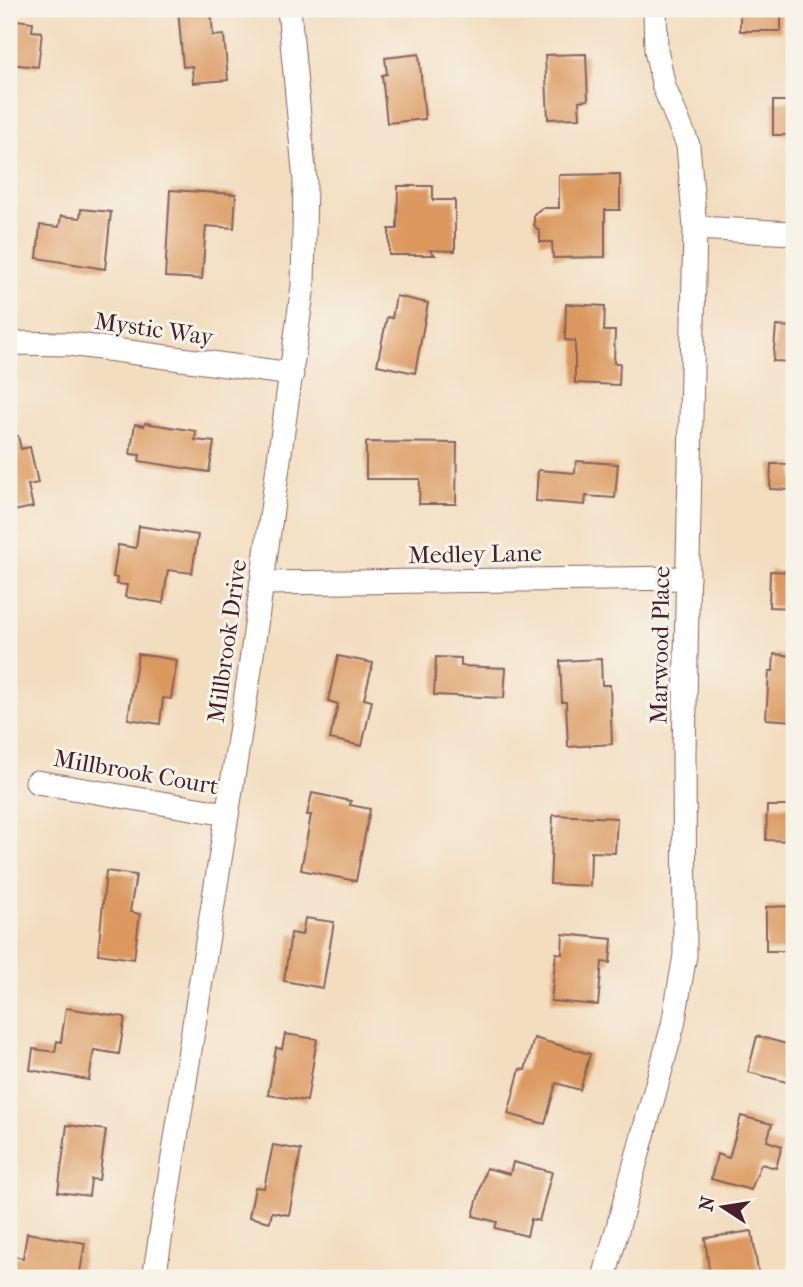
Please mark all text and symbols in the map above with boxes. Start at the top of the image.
street label: Mystic Way [93,307,216,351]
street label: Medley Lane [408,539,542,569]
street label: Millbrook Drive [202,557,252,725]
street label: Marwood Place [645,566,675,724]
street label: Millbrook Court [51,744,221,800]
north arrow [688,1172,758,1242]
text: N [695,1194,720,1213]

